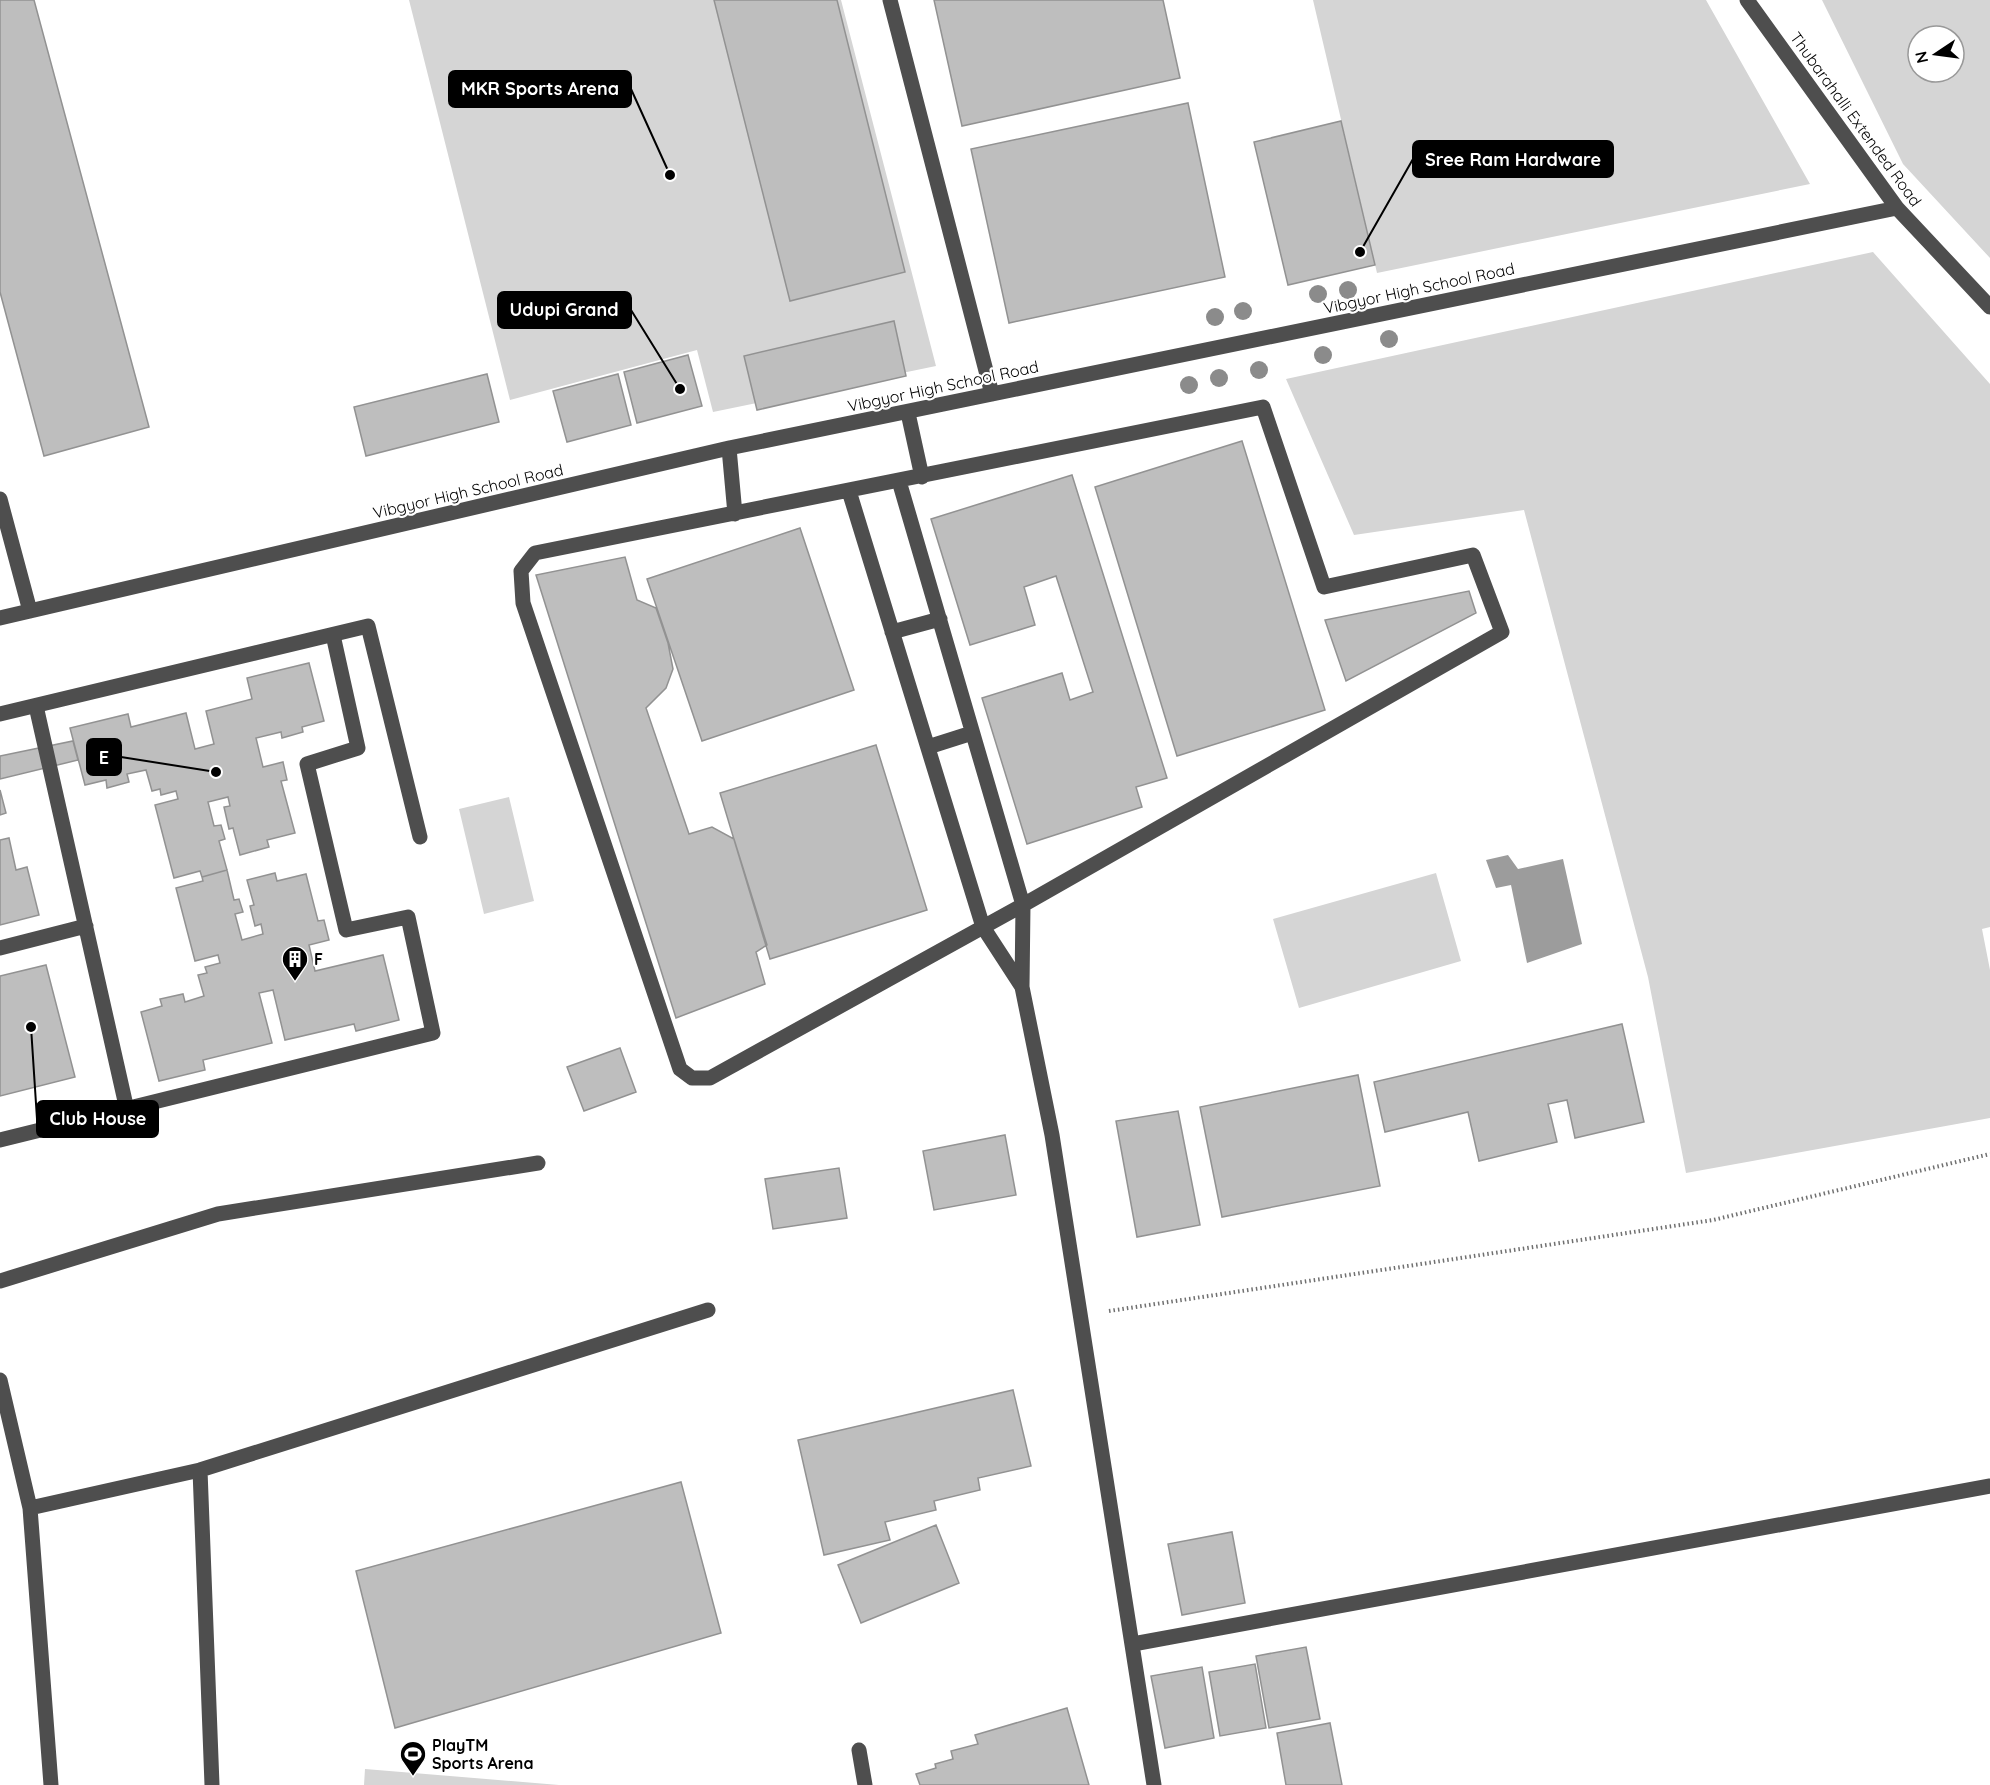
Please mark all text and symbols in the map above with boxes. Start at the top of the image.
north arrow [1906,24,1966,84]
street label: Thubarahalli Extended Road [1786,28,1926,210]
text: N [1910,49,1932,65]
callout: MKR Sports Arena [449,71,631,107]
text: MKR Sports Arena [461,77,619,100]
callout: Sree Ram Hardware [1413,141,1613,177]
text: Sree Ram Hardware [1425,148,1601,171]
street label: Vibgyor High School Road [1322,258,1516,318]
callout: Udupi Grand [498,292,631,328]
text: Udupi Grand [510,298,618,321]
street label: Vibgyor High School Road [846,356,1040,416]
street label: Vibgyor High School Road [371,459,565,523]
callout: E [87,739,121,775]
text: E [99,746,109,769]
building icon: F [280,944,310,982]
place label: F [314,949,323,969]
callout: Club House [37,1101,158,1137]
text: Club House [49,1107,147,1130]
place label: PlayTM Sports Arena [432,1735,533,1773]
sports icon: PlayTM Sports Arena [398,1739,428,1777]

